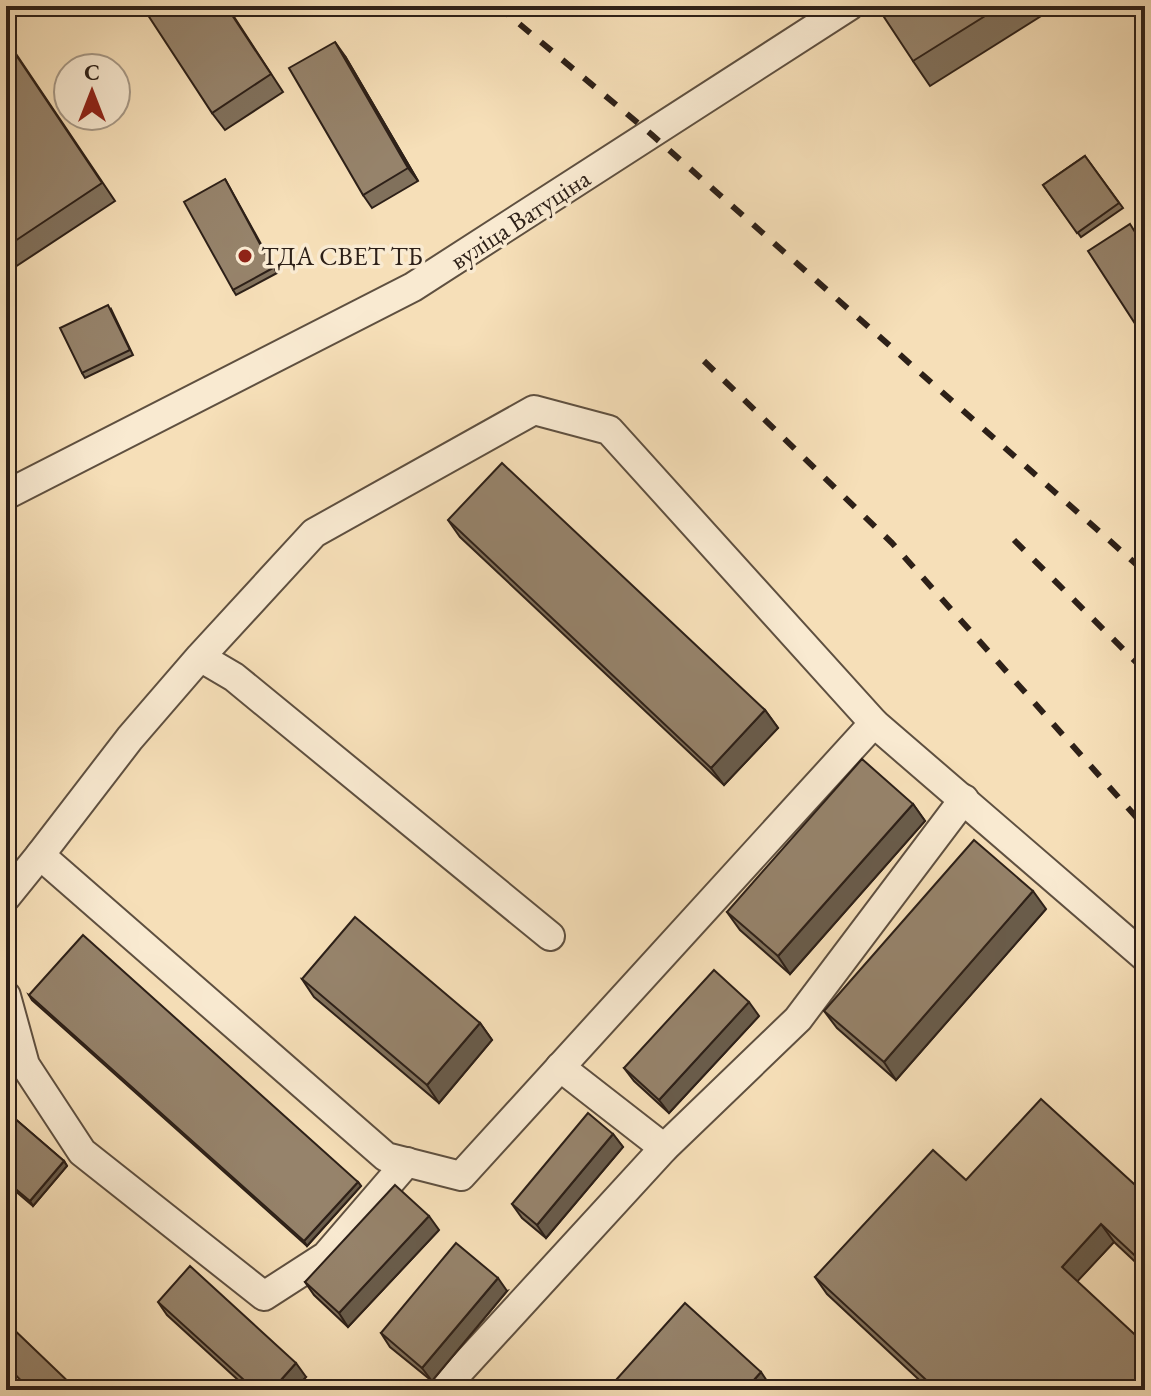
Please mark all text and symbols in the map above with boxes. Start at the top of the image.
north arrow [52,52,132,132]
text: С [84,58,100,87]
street label: вуліца Ватуціна [443,161,597,277]
place label: ТДА СВЕТ ТБ [261,239,423,273]
marker: ТДА СВЕТ ТБ [236,247,254,265]

